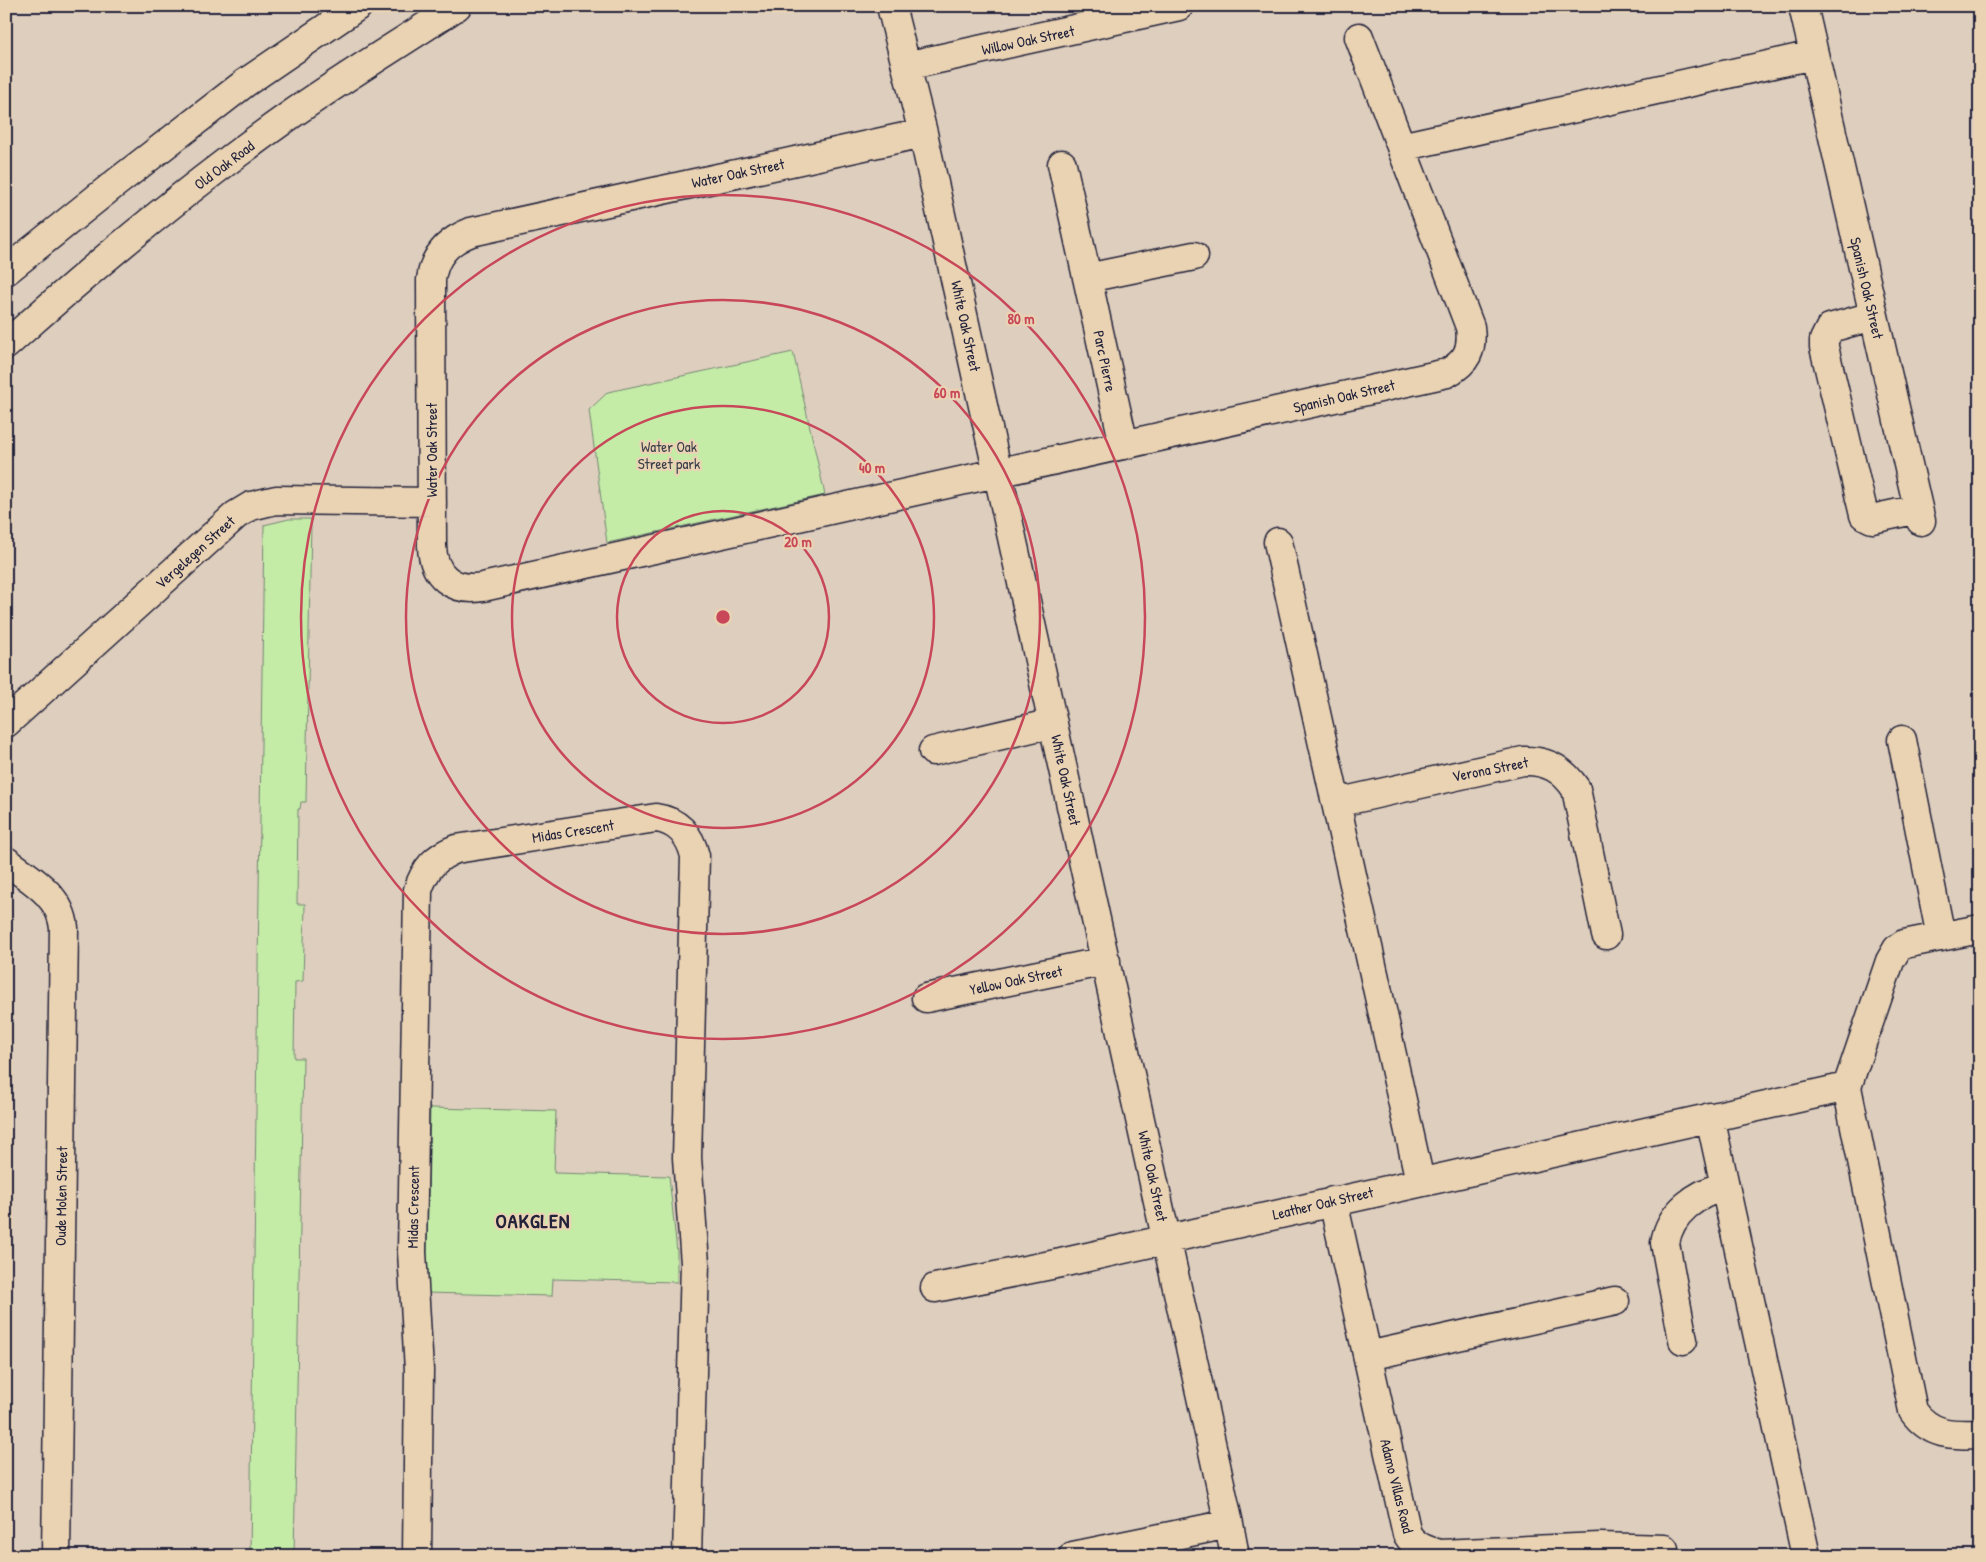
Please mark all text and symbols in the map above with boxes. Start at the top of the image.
street label: Willow Oak Street [980,20,1077,60]
street label: Old Oak Road [190,135,258,194]
street label: Water Oak Street [690,153,787,193]
street label: Spanish Oak Street [1845,235,1889,342]
street label: White Oak Street [946,279,986,374]
text: 80 m [1008,308,1034,329]
street label: Parc Pierre [1088,328,1122,394]
street label: Spanish Oak Street [1291,374,1398,418]
text: 60 m [934,382,960,403]
street label: Water Oak Street [421,402,442,497]
park label: Water Oak Street park [638,436,700,474]
text: 40 m [859,457,885,478]
street label: Vergelegen Street [151,510,240,593]
text: 20 m [784,531,812,552]
centre of rings [714,608,732,626]
street label: White Oak Street [1046,733,1086,828]
street label: Verona Street [1450,751,1531,787]
street label: Midas Crescent [531,814,616,848]
street label: Yellow Oak Street [968,960,1065,1000]
street label: White Oak Street [1133,1129,1173,1224]
street label: Oude Molen Street [50,1145,72,1246]
street label: Midas Crescent [402,1165,424,1249]
street label: Leather Oak Street [1271,1181,1376,1225]
district label: OAKGLEN [496,1207,570,1234]
street label: Adamo Villas Road [1375,1437,1419,1536]

